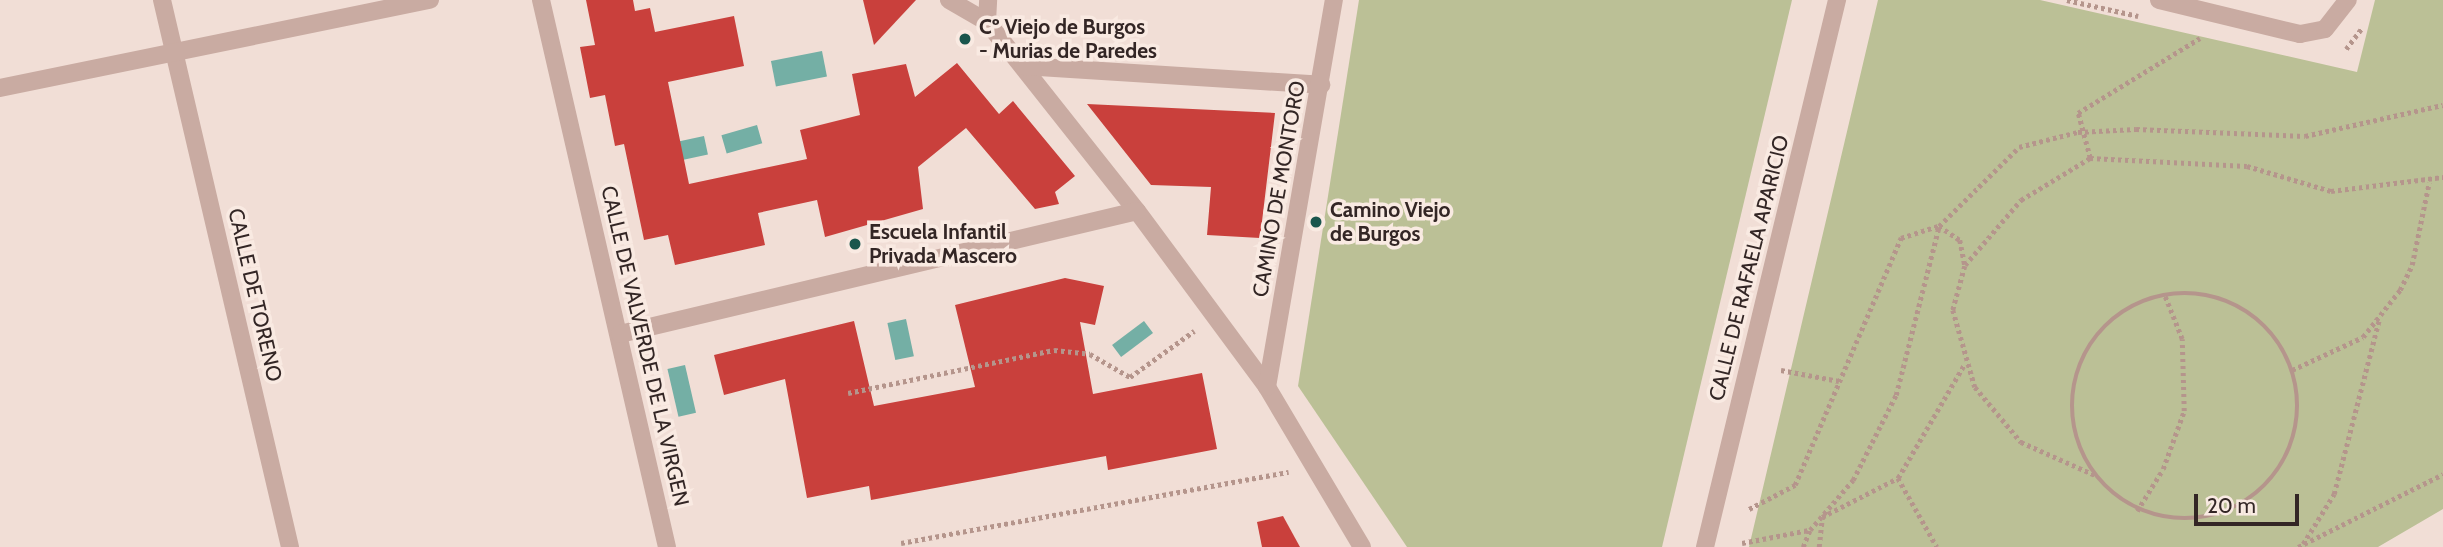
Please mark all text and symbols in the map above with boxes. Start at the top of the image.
place label: Cº Viejo de Burgos - Murias de Paredes [979,14,1157,64]
marker: Cº Viejo de Burgos - Murias de Paredes [957,31,973,47]
street label: CAMINO DE MONTORO [1248,79,1310,299]
street label: CALLE DE RAFAELA APARICIO [1704,133,1794,403]
street label: CALLE DE VALVERDE DE LA VIRGEN [596,183,694,509]
place label: Camino Viejo de Burgos [1330,197,1451,247]
street label: CALLE DE TORENO [223,206,287,384]
marker: Camino Viejo de Burgos [1308,214,1324,230]
place label: Escuela Infantil Privada Mascero [869,219,1017,269]
marker: Escuela Infantil Privada Mascero [847,236,863,252]
scale bar [2198,480,2303,524]
text: 20 m [2207,493,2256,518]

